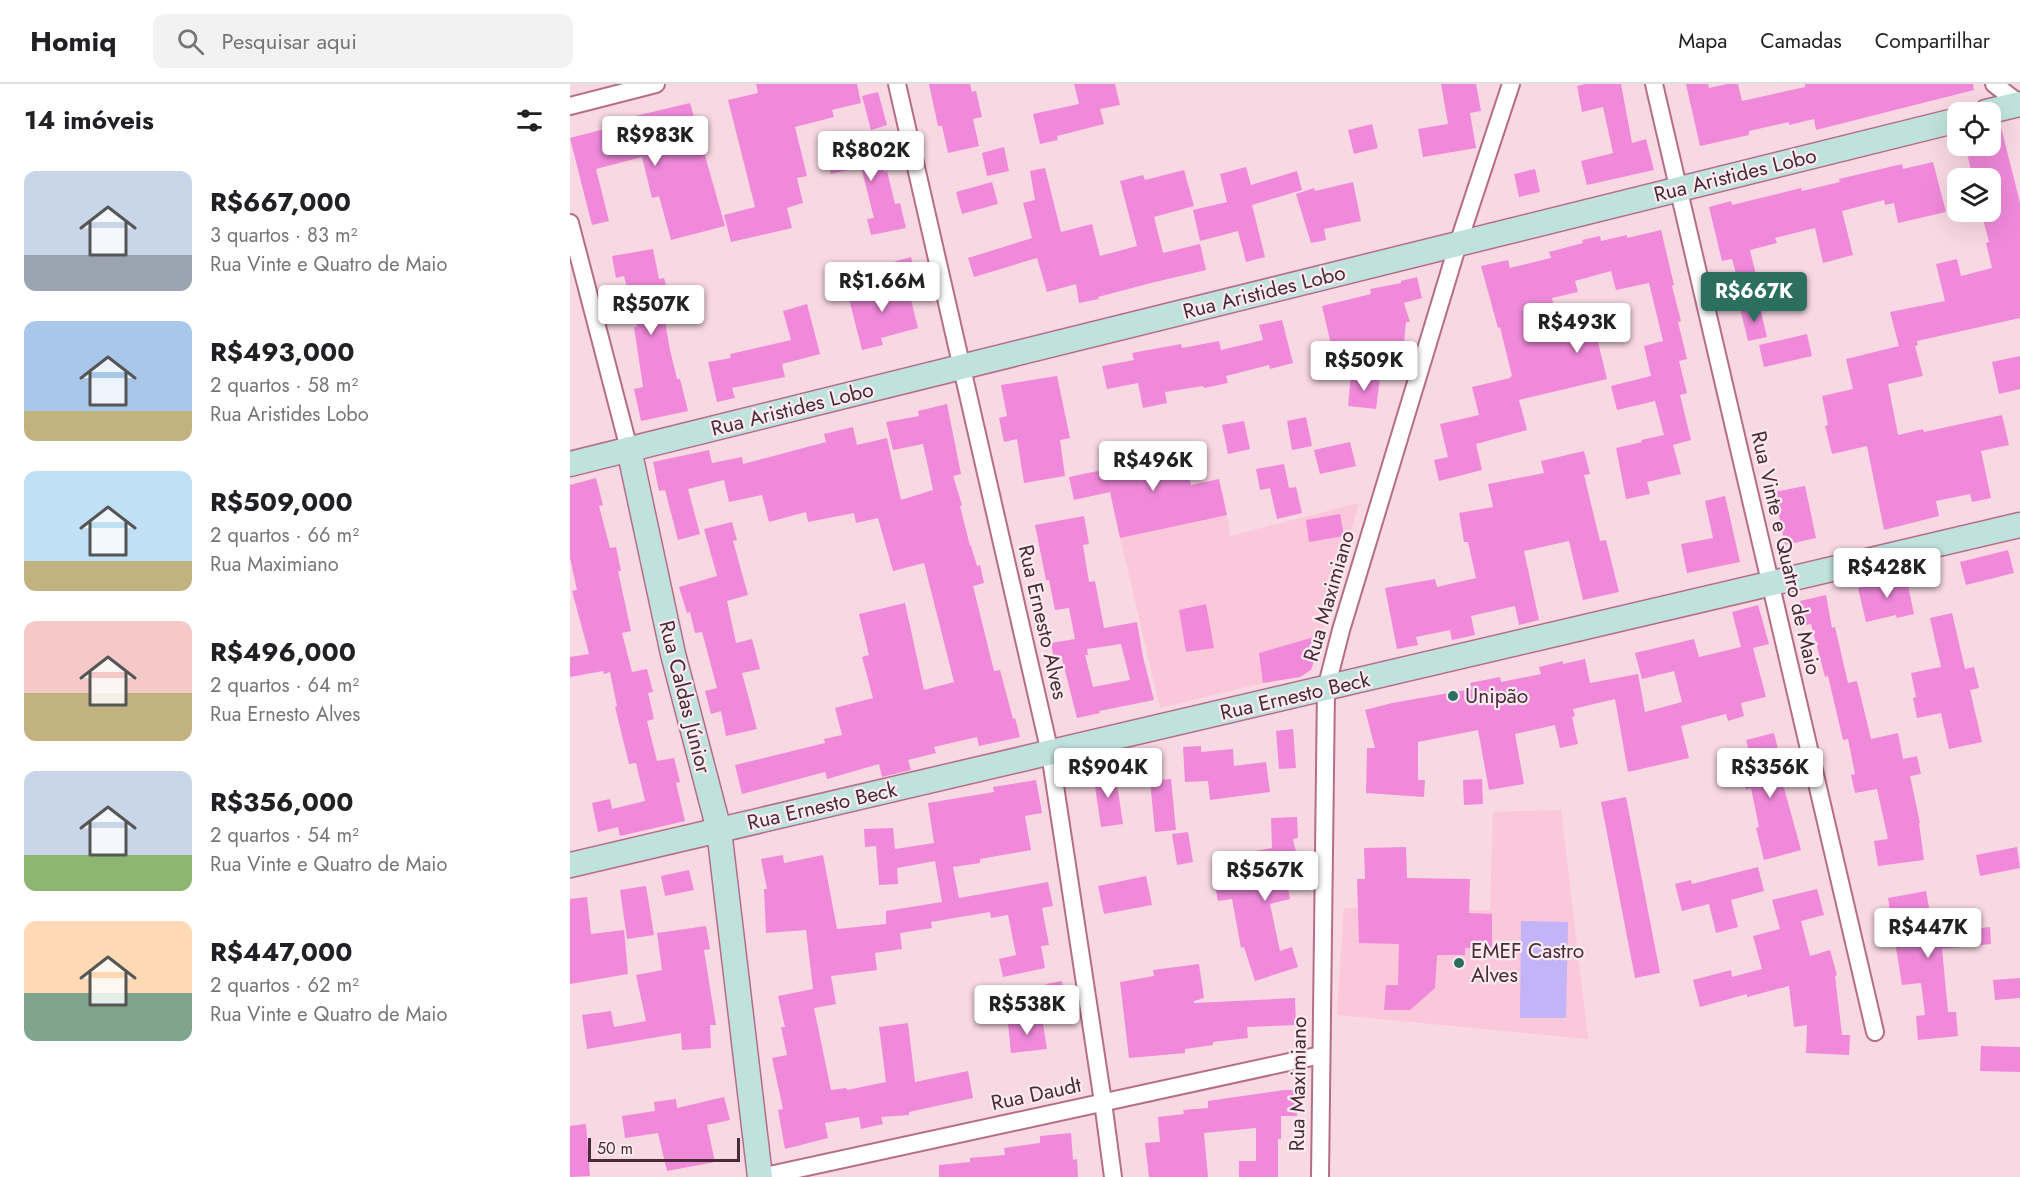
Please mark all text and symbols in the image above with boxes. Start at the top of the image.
search box [153,14,573,68]
text: Homiq [30,21,117,62]
icon: search [174,25,207,58]
text: Pesquisar aqui [222,25,357,57]
text: Mapa [1678,26,1727,56]
text: Camadas [1760,26,1842,56]
text: Compartilhar [1875,26,1990,56]
text: 14 imóveis [24,101,154,139]
map controls [1947,102,2001,222]
button: locate [1947,102,2001,156]
icon: filters [513,104,546,137]
pin: R$983K [606,116,704,167]
text: R$983K [616,121,694,150]
pin: R$802K [822,131,920,182]
text: R$802K [832,136,910,165]
street label: Rua Aristides Lobo [1651,140,1819,210]
button: layers [1947,168,2001,222]
text: R$667,000 [210,183,351,221]
icon: home [72,195,144,267]
text: 3 quartos · 83 m² [210,221,357,250]
text: Rua Vinte e Quatro de Maio [210,250,447,279]
street label: Rua Aristides Lobo [1180,257,1348,327]
pin: R$1.66M [827,262,937,313]
text: R$1.66M [839,267,925,296]
pin: R$667K [1705,272,1803,323]
text: R$667K [1715,277,1793,306]
pin: R$507K [602,285,700,336]
text: R$507K [612,290,690,319]
pin: R$493K [1528,303,1626,354]
text: R$493K [1537,308,1617,337]
text: R$493,000 [210,333,354,371]
pin: R$509K [1315,341,1413,392]
icon: home [72,345,144,417]
text: R$509K [1325,346,1403,375]
text: 2 quartos · 58 m² [210,371,358,400]
street label: Rua Aristides Lobo [708,374,876,444]
text: Rua Aristides Lobo [210,400,369,429]
street label: Rua Vinte e Quatro de Maio [1743,428,1829,678]
pin: R$496K [1104,441,1202,492]
text: R$496K [1113,446,1193,475]
text: R$509,000 [210,483,353,521]
icon: home [72,495,144,567]
text: 2 quartos · 66 m² [210,521,359,550]
street label: Rua Maximiano [1296,527,1362,665]
street label: Rua Ernesto Alves [1011,542,1075,702]
pin: R$428K [1838,548,1936,599]
text: Rua Maximiano [210,550,339,579]
text: R$428K [1848,553,1926,582]
street label: Rua Caldas Júnior [652,617,719,777]
text: R$496,000 [210,633,356,671]
icon: home [72,645,144,717]
street label: Rua Ernesto Beck [1217,664,1374,728]
text: 2 quartos · 64 m² [210,671,359,700]
place label: Unipão [1465,681,1528,711]
marker: Unipão [1446,689,1460,703]
text: Rua Ernesto Alves [210,700,360,729]
pin: R$904K [1059,748,1157,799]
pin: R$356K [1721,748,1819,799]
text: R$904K [1068,753,1148,782]
text: R$356K [1731,753,1809,782]
street label: Rua Ernesto Beck [744,774,901,838]
text: R$356,000 [210,783,353,821]
icon: home [72,795,144,867]
text: 2 quartos · 54 m² [210,821,359,850]
text: Rua Vinte e Quatro de Maio [210,850,447,879]
pin: R$567K [1216,851,1314,902]
text: R$567K [1226,856,1304,885]
pin: R$447K [1879,908,1977,959]
text: R$447K [1888,913,1968,942]
text: R$447,000 [210,933,352,971]
place label: EMEF Castro Alves [1471,936,1584,990]
icon: home [72,945,144,1017]
marker: EMEF Castro Alves [1452,956,1466,970]
text: 2 quartos · 62 m² [210,971,359,1000]
pin: R$538K [978,985,1076,1036]
text: R$538K [988,990,1066,1019]
text: Rua Vinte e Quatro de Maio [210,1000,447,1029]
street label: Rua Maximiano [1282,1016,1314,1152]
street label: Rua Daudt [988,1070,1084,1118]
scale bar [588,1135,740,1162]
text: 50 m [597,1137,633,1160]

